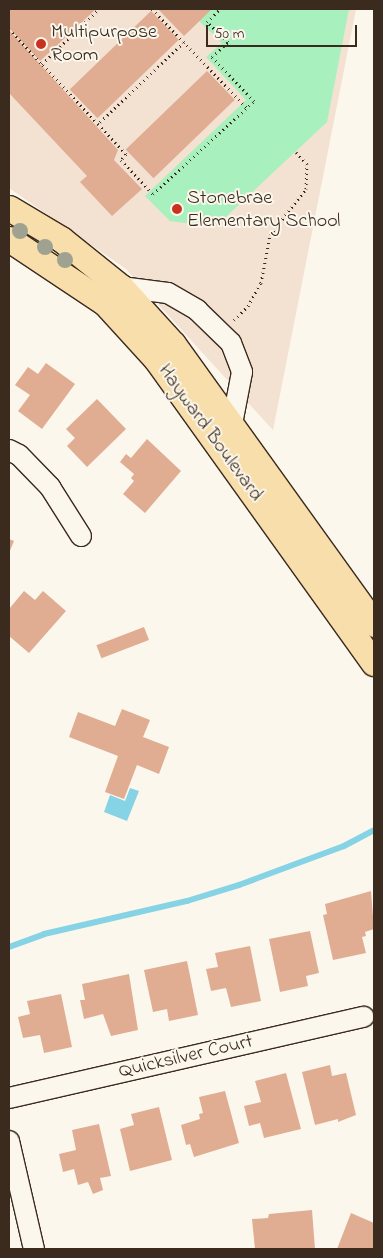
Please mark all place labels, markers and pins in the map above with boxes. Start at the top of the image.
place label: Multipurpose Room [51,21,157,68]
marker: Multipurpose Room [35,38,47,50]
place label: Stonebrae Elementary School [187,186,340,233]
marker: Stonebrae Elementary School [171,203,183,215]

